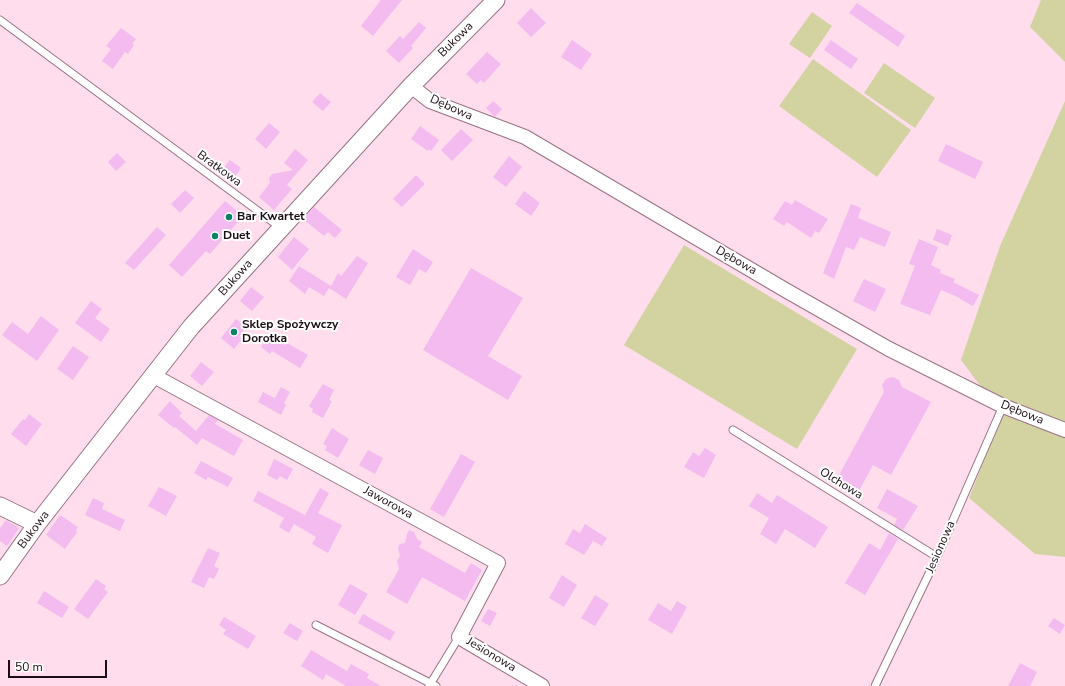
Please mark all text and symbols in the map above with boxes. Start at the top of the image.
street label: Bukowa [435,19,477,61]
street label: Dębowa [427,92,475,124]
street label: Bratkowa [194,148,244,190]
place label: Bar Kwartet [237,210,305,224]
marker: Bar Kwartet [224,212,234,222]
place label: Duet [223,229,250,243]
marker: Duet [210,231,220,241]
street label: Dębowa [713,243,759,279]
street label: Bukowa [216,257,256,299]
place label: Sklep Spożywczy Dorotka [242,318,338,346]
marker: Sklep Spożywczy Dorotka [229,327,239,337]
street label: Dębowa [998,398,1046,428]
street label: Olchowa [817,465,865,503]
street label: Jaworowa [361,484,415,522]
street label: Bukowa [15,508,53,552]
street label: Jesionowa [923,519,959,575]
street label: Jesionowa [464,635,518,675]
scale bar [10,652,109,678]
text: 50 m [15,659,43,675]

